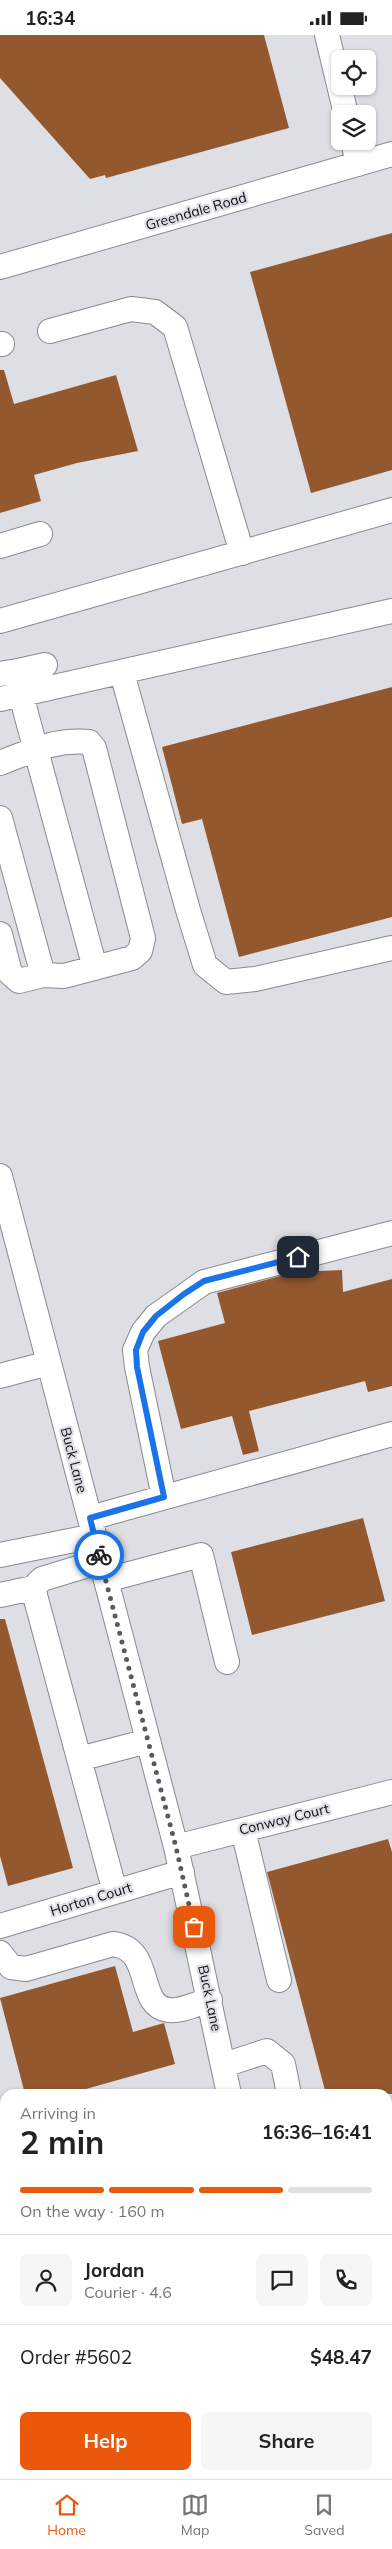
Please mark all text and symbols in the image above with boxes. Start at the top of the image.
text: 16:34 [25,6,75,30]
map controls [331,50,376,150]
button: locate [331,50,376,95]
button: layers [331,105,376,150]
street label: Greendale Road [143,188,249,234]
pin [277,1236,319,1278]
icon: home [284,1243,312,1271]
street label: Buck Lane [57,1425,91,1495]
courier [74,1530,124,1580]
icon: bike [85,1541,113,1569]
street label: Conway Court [237,1799,331,1839]
street label: Horton Court [48,1878,134,1920]
pin [173,1906,215,1948]
icon: bag [180,1913,208,1941]
street label: Buck Lane [194,1963,226,2033]
text: Arriving in [20,2103,96,2123]
text: 16:36–16:41 [262,2120,372,2144]
text: 2 min [20,2122,104,2162]
text: On the way · 160 m [20,2201,165,2221]
button: person [20,2254,72,2306]
button: chat [256,2254,308,2306]
button: phone [320,2254,372,2306]
text: Jordan [84,2258,144,2282]
text: Courier · 4.6 [84,2282,172,2302]
text: Order #5602 [20,2345,132,2369]
text: $48.47 [310,2345,372,2369]
button: Help [20,2412,191,2470]
button: Share [201,2412,372,2470]
tab: Home [47,2491,86,2539]
tab: Map [181,2491,210,2539]
tab: Saved [304,2491,345,2539]

